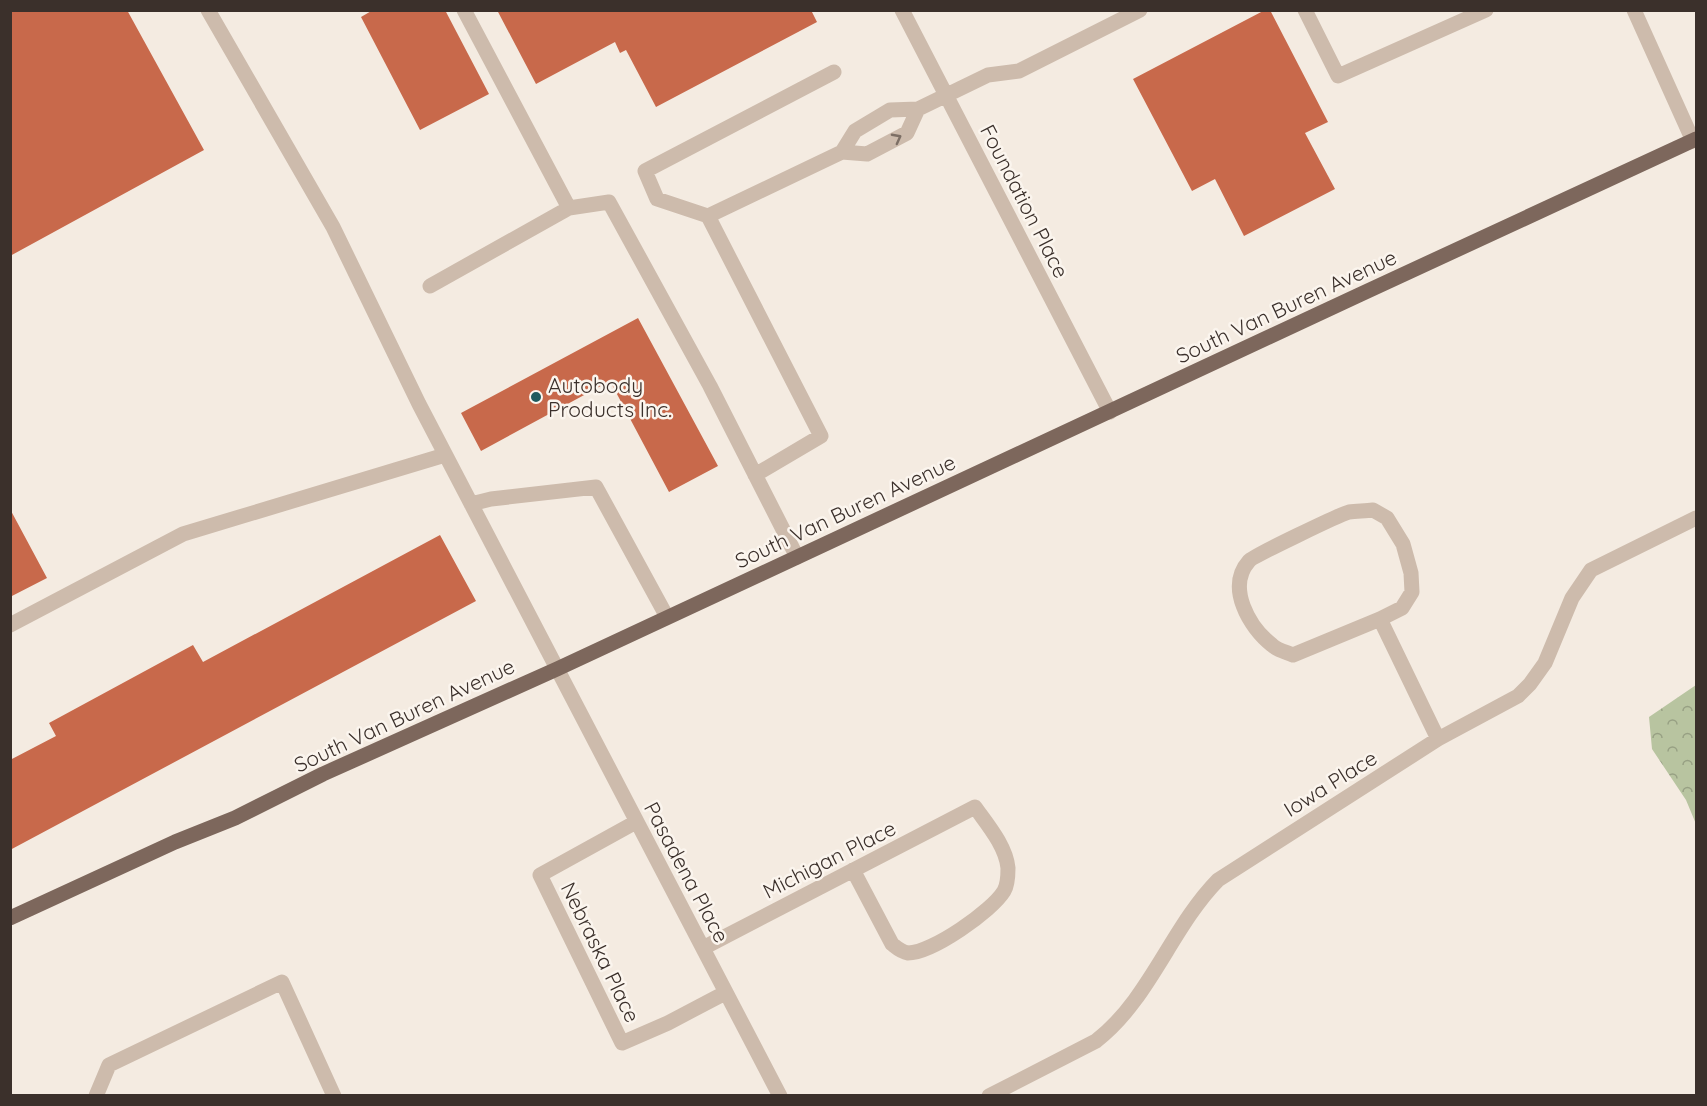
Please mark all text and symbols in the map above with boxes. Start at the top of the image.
street label: Foundation Place [975,120,1075,282]
one-way arrow [890,134,901,145]
street label: South Van Buren Avenue [1172,243,1400,369]
place label: Autobody Products Inc. [548,372,672,422]
marker: Autobody Products Inc. [529,390,543,404]
street label: South Van Buren Avenue [731,448,959,574]
street label: South Van Buren Avenue [290,652,518,778]
street label: Iowa Place [1279,744,1381,822]
street label: Pasadena Place [639,797,735,947]
street label: Michigan Place [758,814,900,904]
street label: Nebraska Place [556,878,646,1026]

